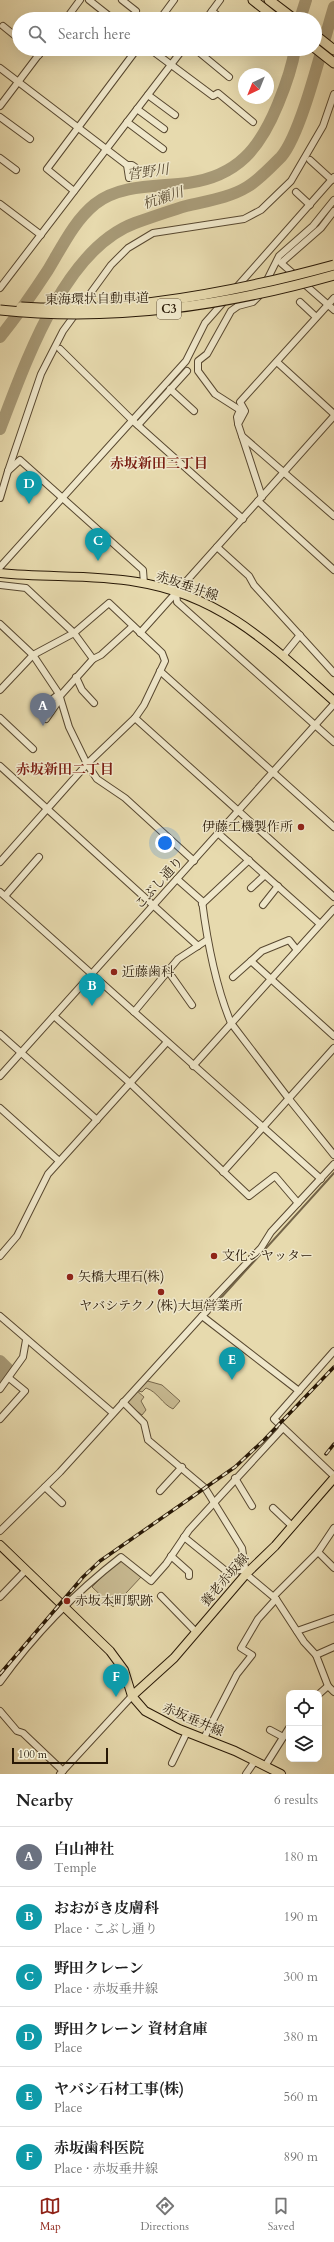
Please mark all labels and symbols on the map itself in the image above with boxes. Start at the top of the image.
north arrow [238,68,274,104]
water label: 菅野川 [126,159,172,184]
water label: 杭瀬川 [140,182,188,214]
street label: 東海環状自動車道 [45,289,149,309]
road number: C3 [157,299,181,319]
district label: 赤坂新田三丁目 [110,454,208,473]
pin: D [16,471,42,504]
pin: C [85,528,111,561]
street label: 赤坂垂井線 [153,567,221,605]
pin: A [30,693,56,726]
district label: 赤坂新田二丁目 [16,760,114,779]
place label: 伊藤工機製作所 [202,818,293,836]
marker: 伊藤工機製作所 [296,822,306,832]
your location [155,833,175,853]
street label: こぶし通り [131,853,187,913]
place label: 近藤歯科 [122,963,174,981]
marker: 近藤歯科 [109,967,119,977]
pin: B [79,973,105,1006]
place label: 文化シヤッター [222,1247,313,1265]
marker: 文化シヤッター [209,1251,219,1261]
place label: 矢橋大理石(株) [78,1268,164,1286]
marker: 矢橋大理石(株) [65,1272,75,1282]
marker: ヤバシテクノ(株)大垣営業所 [156,1287,166,1297]
place label: ヤバシテクノ(株)大垣営業所 [79,1297,243,1315]
pin: E [219,1347,245,1380]
street label: 養老赤坂線 [197,1550,253,1610]
place label: 赤坂本町駅跡 [75,1592,153,1610]
marker: 赤坂本町駅跡 [62,1596,72,1606]
pin: F [103,1664,129,1697]
street label: 赤坂垂井線 [160,1699,226,1741]
scale bar [12,1746,108,1765]

